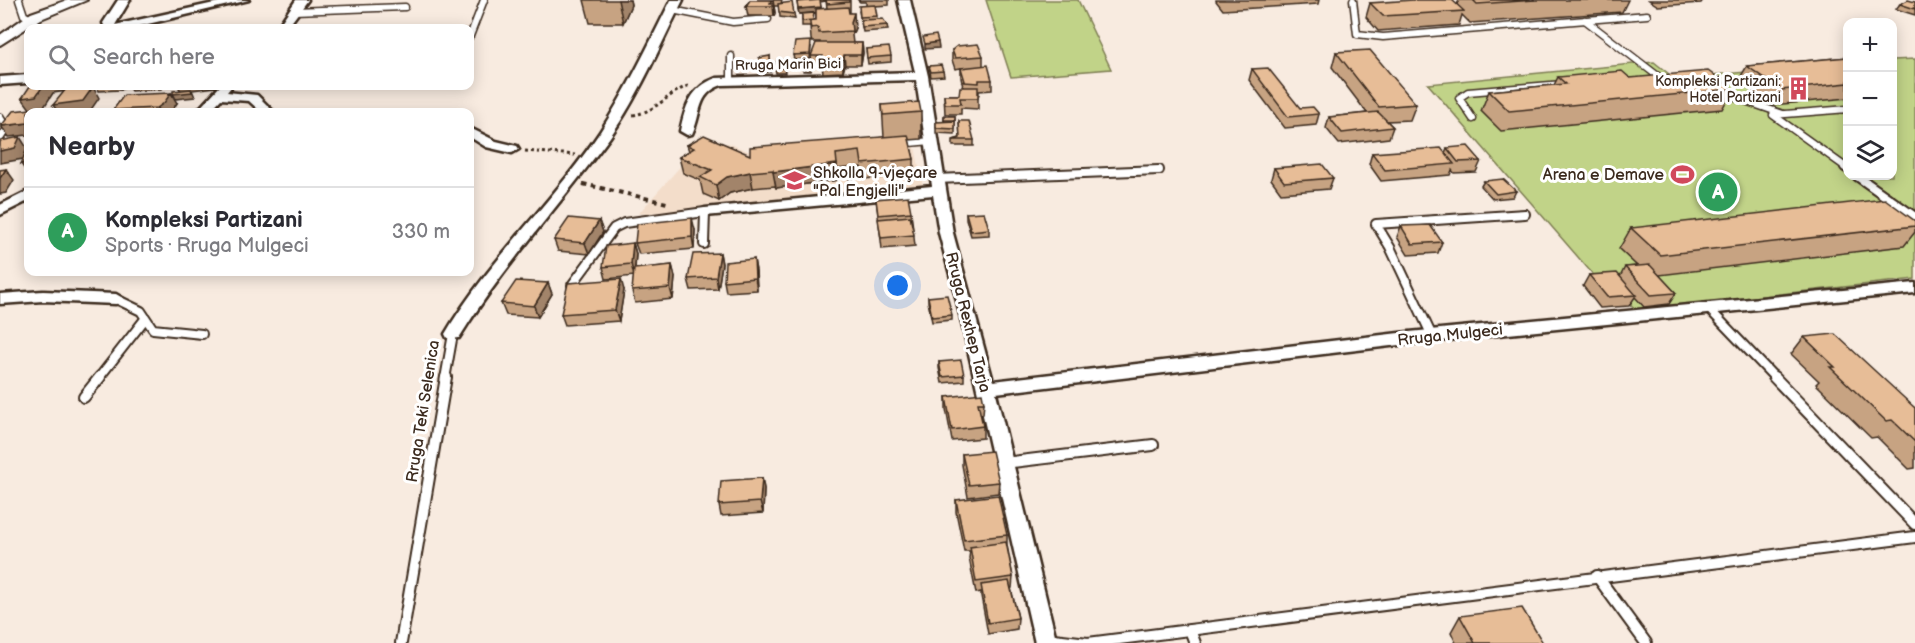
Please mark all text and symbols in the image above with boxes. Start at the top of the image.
map controls [1843,18,1897,180]
button: + [1843,18,1897,72]
search box [24,24,474,90]
icon: search [45,41,78,74]
text: Search here [93,44,215,71]
street label: Rruga Marin Bici [735,55,841,74]
button: − [1843,72,1897,126]
place label: Kompleksi Partizani: Hotel Partizani [1655,73,1781,106]
building icon: Kompleksi Partizani: Hotel Partizani [1786,76,1812,102]
button: layers [1843,126,1897,180]
text: Nearby [48,132,135,163]
sports icon: Arena e Demave [1669,161,1695,187]
place label: Shkolla 9-vjeçare "Pal Engjelli" [813,164,938,201]
place label: Arena e Demave [1543,166,1665,185]
school or university icon: Shkolla 9-vjeçare "Pal Engjelli" [782,168,808,194]
pin: A [1698,170,1738,214]
text: Kompleksi Partizani [105,207,303,234]
text: A [61,220,74,244]
text: 330 m [392,220,450,244]
text: Sports · Rruga Mulgeci [105,234,309,258]
street label: Rruga Rexhep Tarja [941,250,994,394]
your location [883,271,912,300]
street label: Rruga Mulgeci [1397,321,1504,350]
street label: Rruga Teki Selenica [403,339,444,484]

